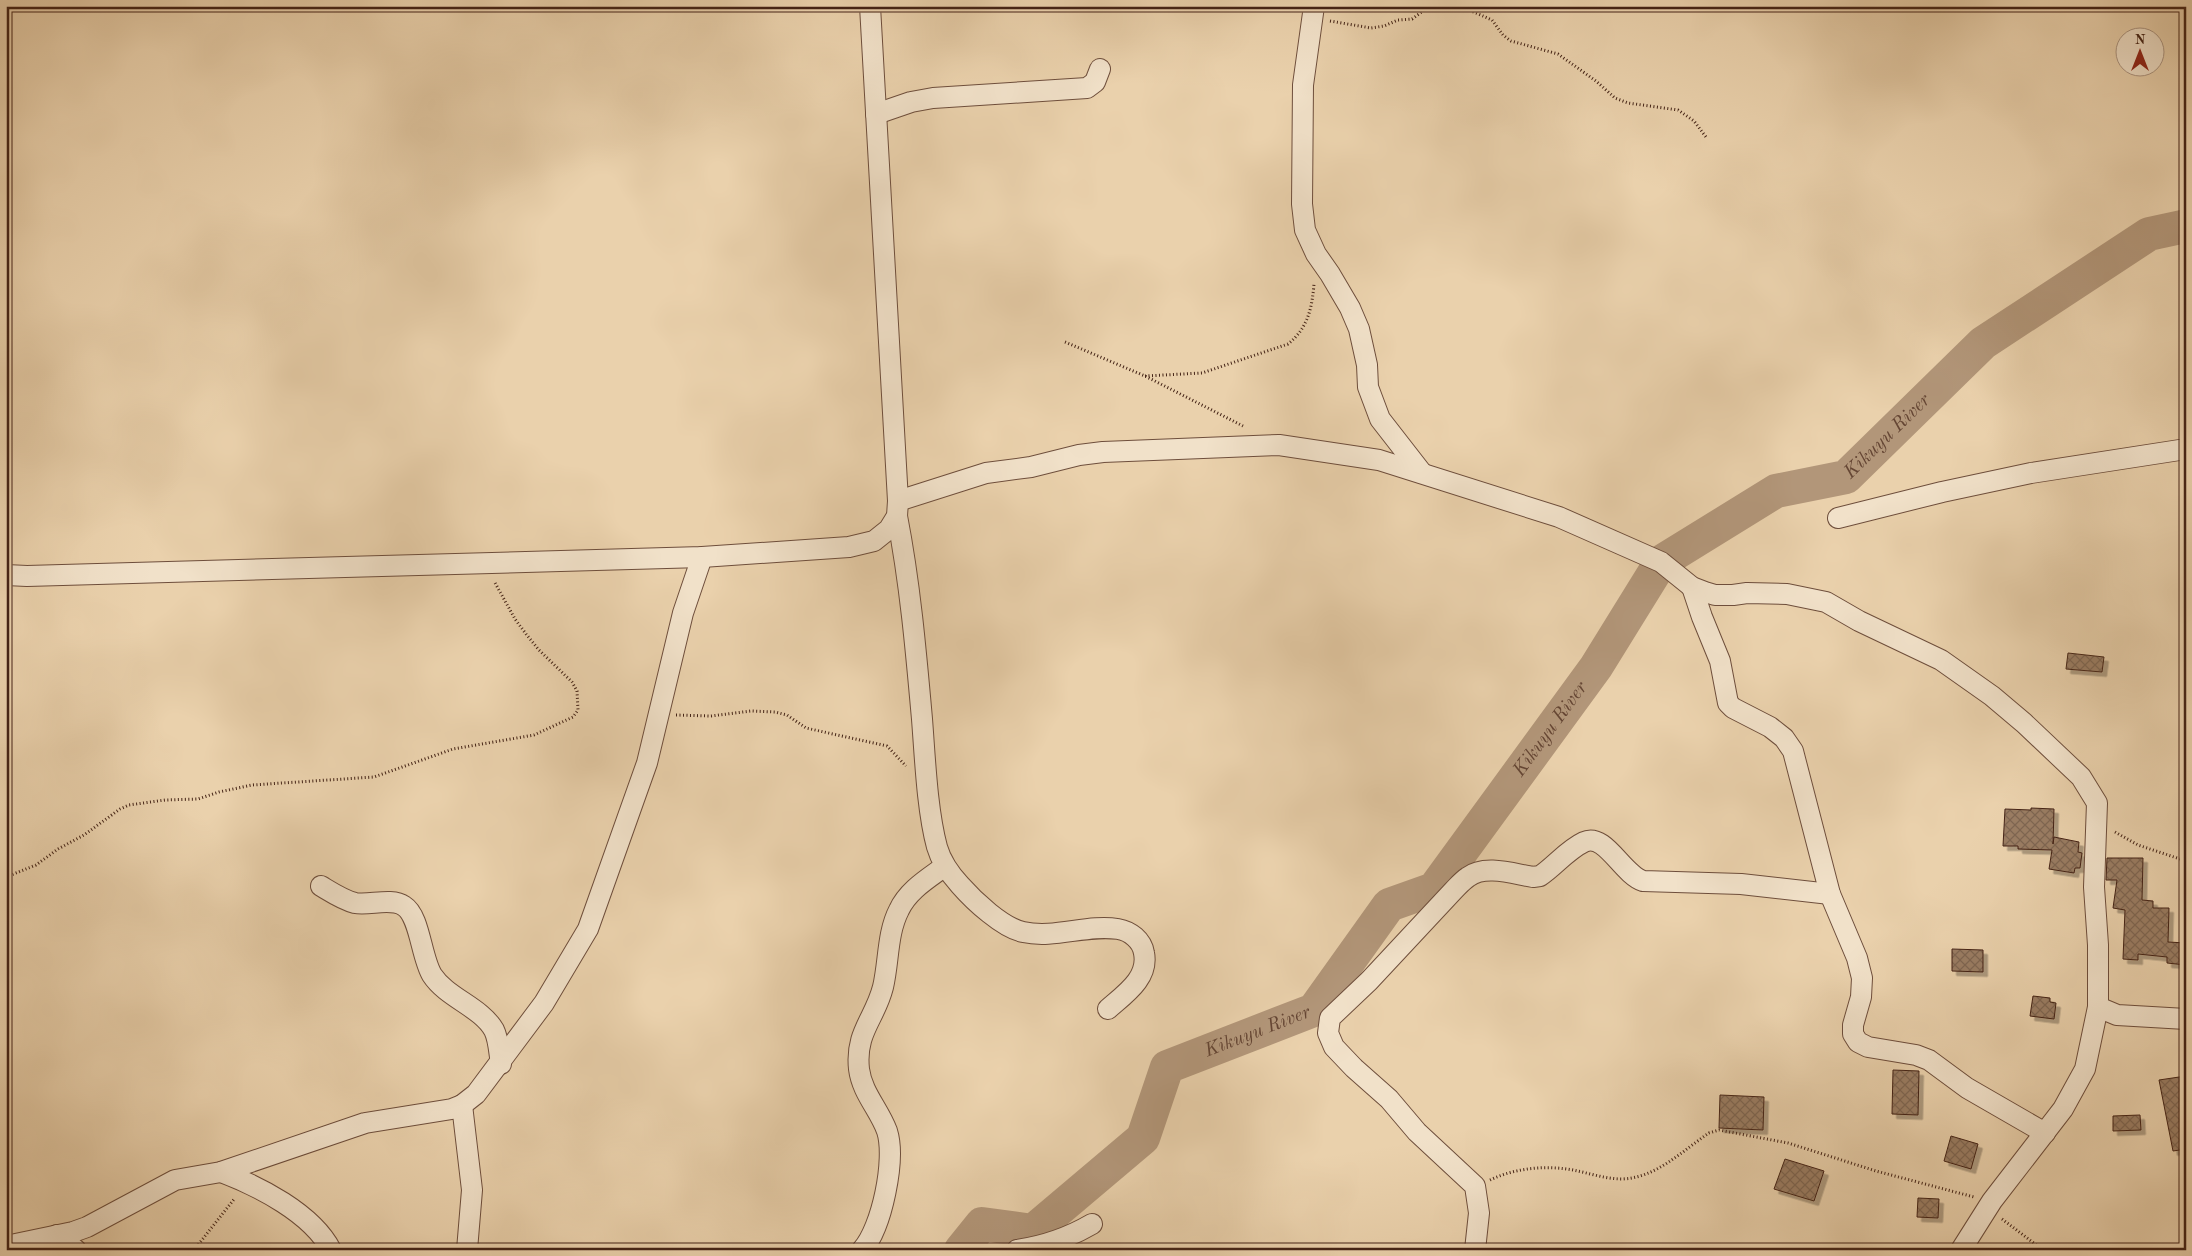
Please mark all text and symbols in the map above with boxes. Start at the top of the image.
north arrow [2114,28,2164,78]
text: N [2135,33,2146,47]
water label: Kikuyu River [1840,390,1935,483]
water label: Kikuyu River [1509,678,1592,781]
water label: Kikuyu River [1201,1003,1314,1061]

